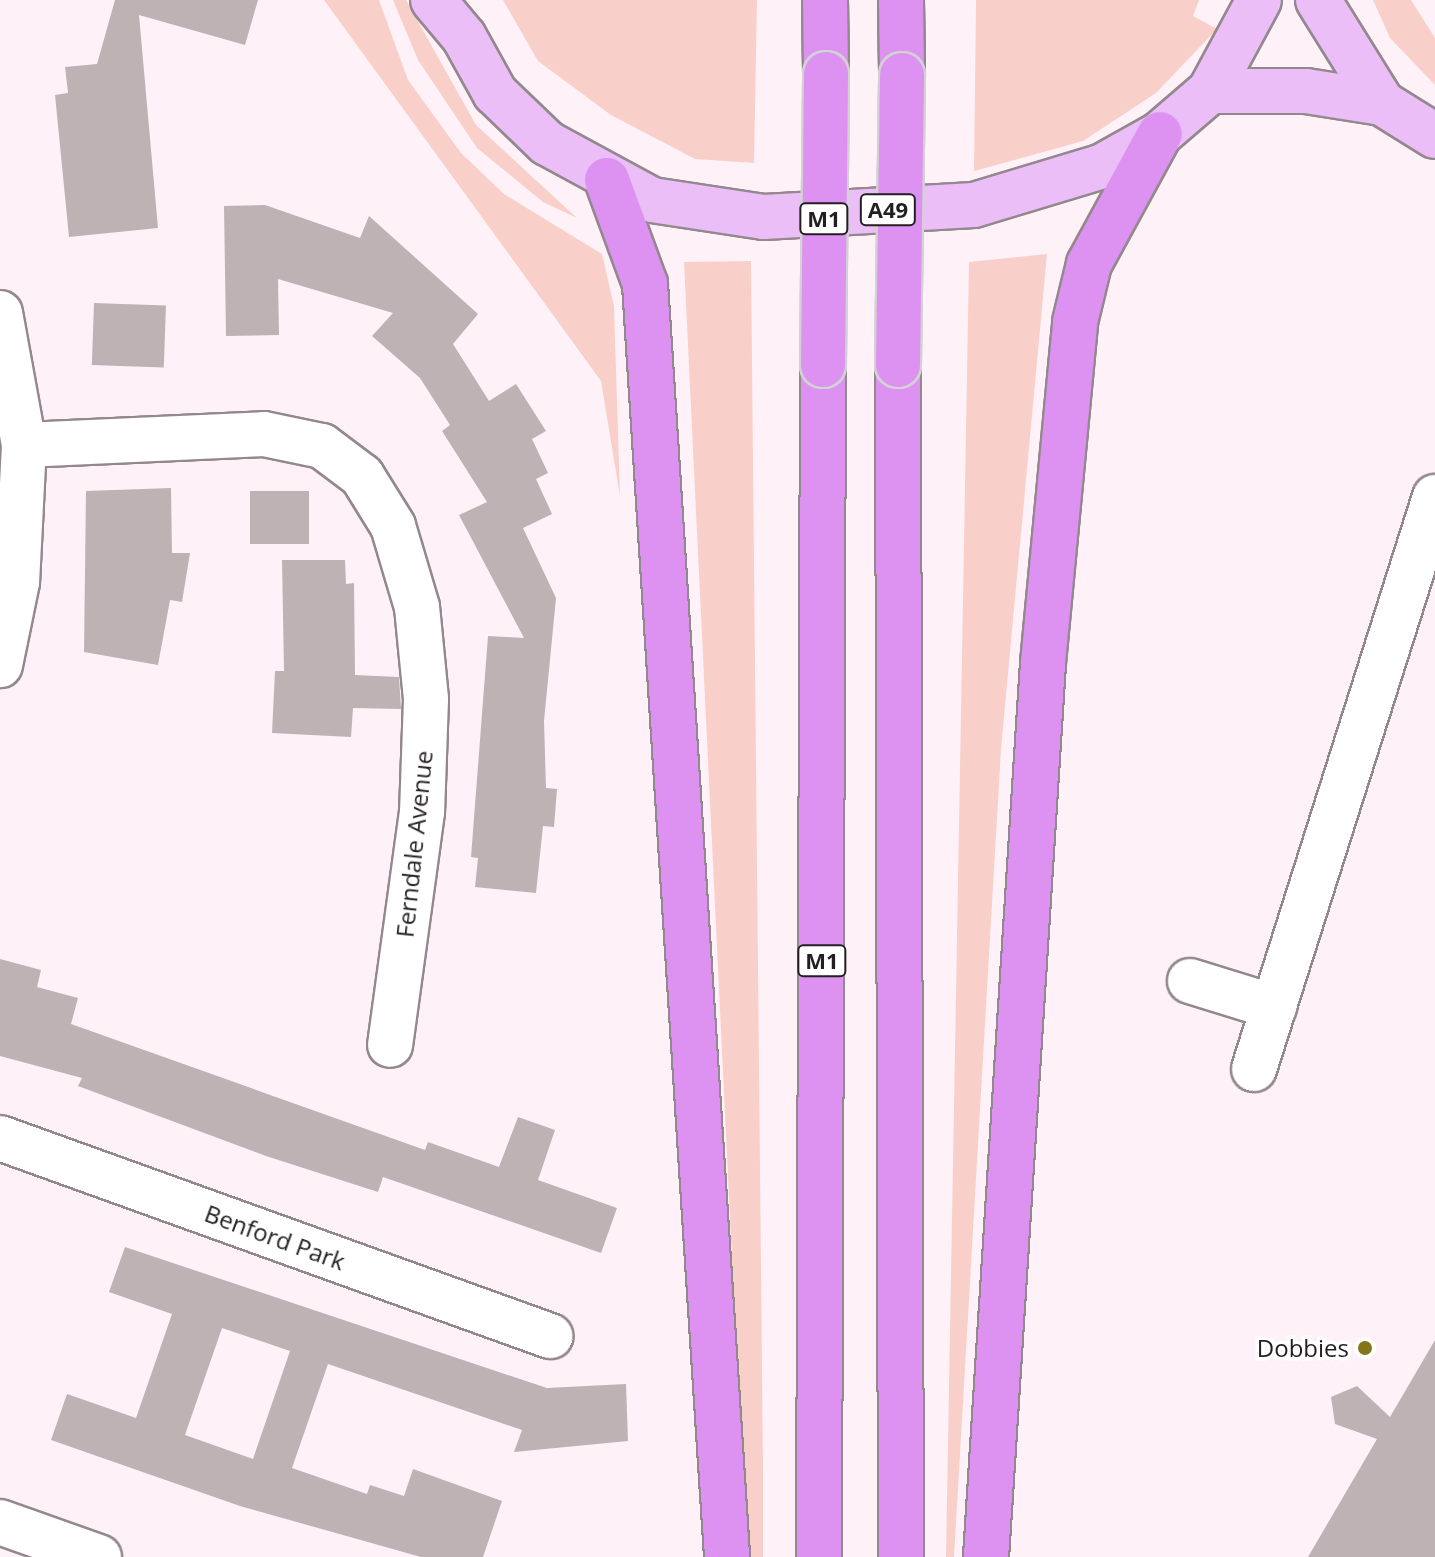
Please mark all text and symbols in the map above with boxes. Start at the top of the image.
road number: A49 [858,192,918,228]
road number: M1 [798,201,850,237]
street label: Ferndale Avenue [390,749,438,939]
road number: M1 [796,943,848,979]
street label: Benford Park [201,1198,349,1276]
place label: Dobbies [1257,1334,1349,1362]
marker: Dobbies [1356,1339,1374,1357]

